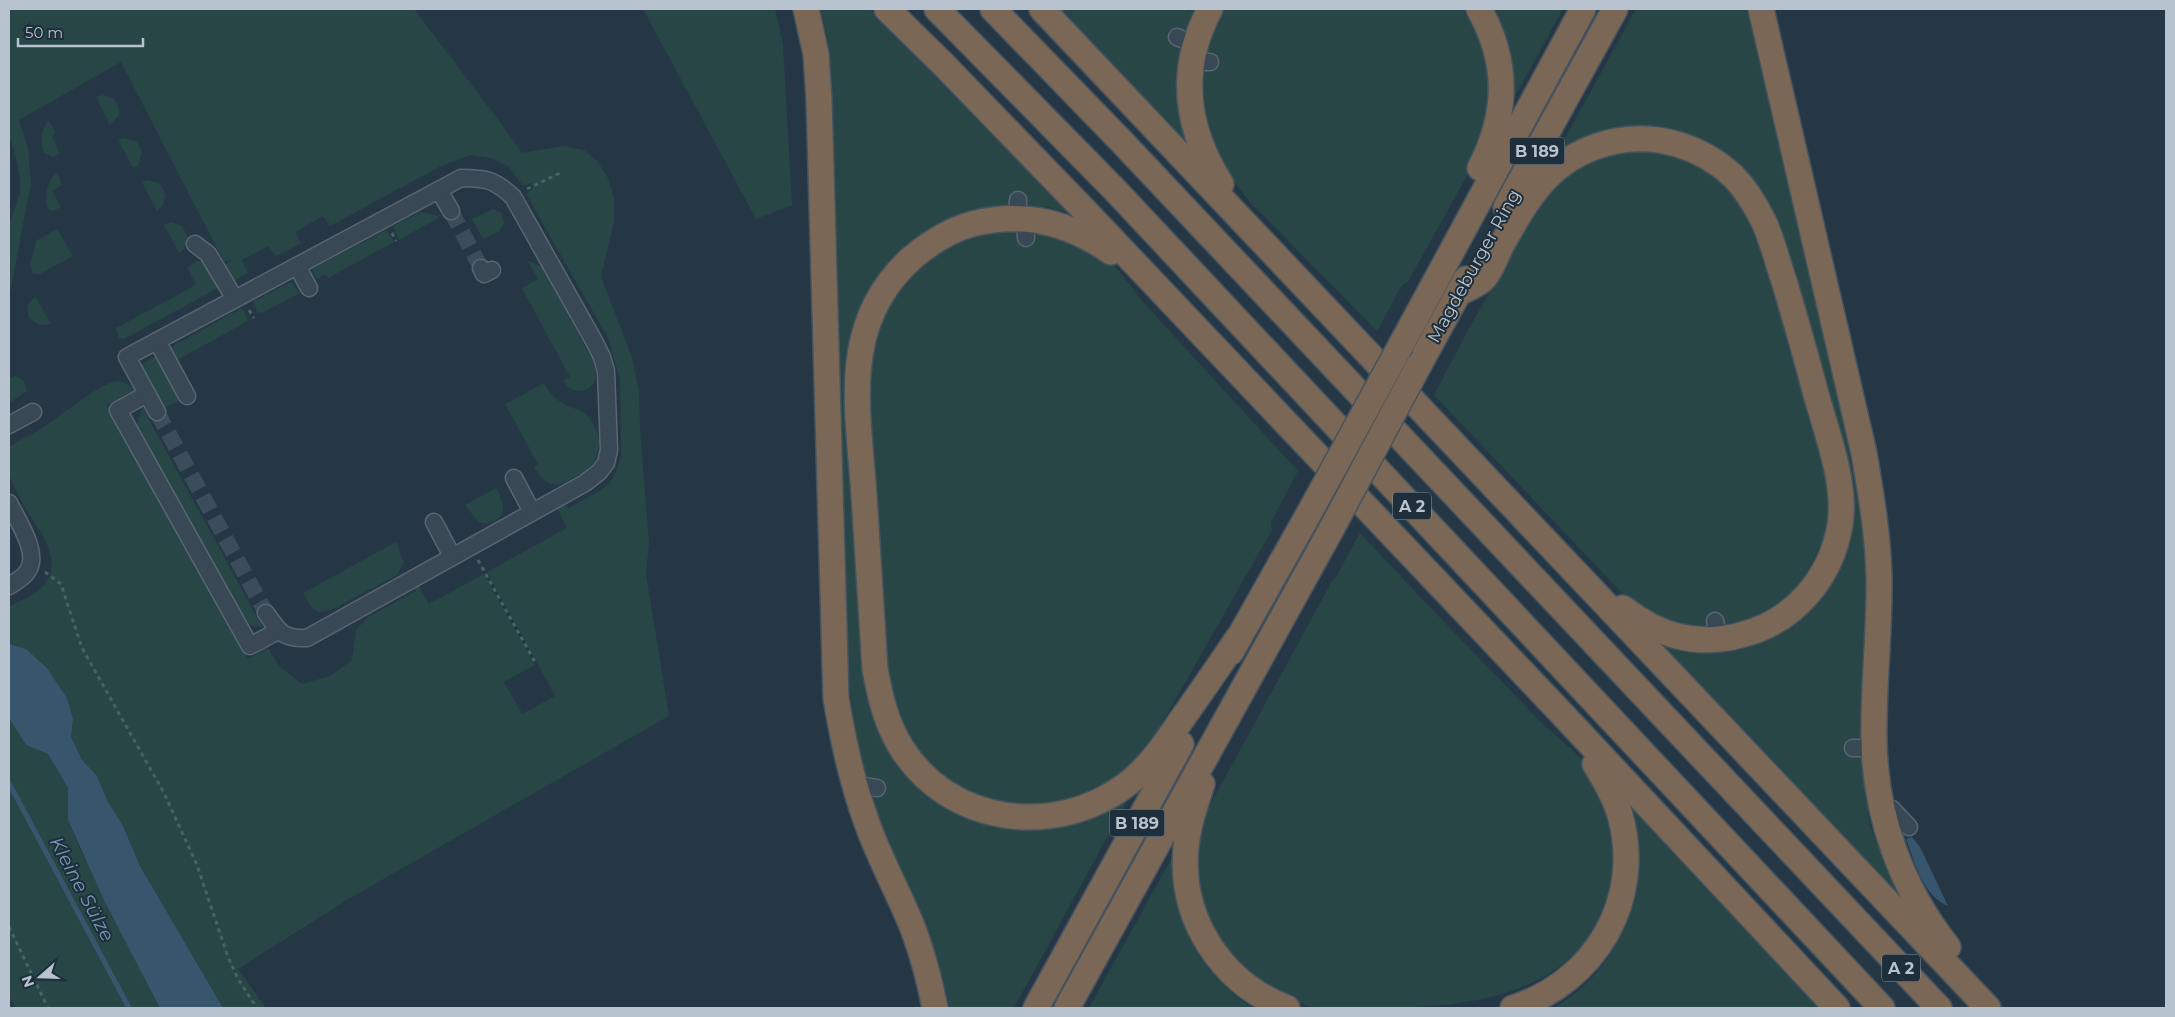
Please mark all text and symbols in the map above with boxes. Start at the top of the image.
scale bar [18,15,142,47]
text: 50 m [25,23,63,42]
road number: B 189 [1510,138,1564,164]
street label: Magdeburger Ring [1423,185,1525,347]
road number: A 2 [1393,492,1431,520]
road number: B 189 [1110,810,1164,836]
water label: Kleine Sülze [45,833,119,945]
north arrow [15,952,65,1002]
road number: A 2 [1882,954,1920,981]
text: N [17,973,38,990]

